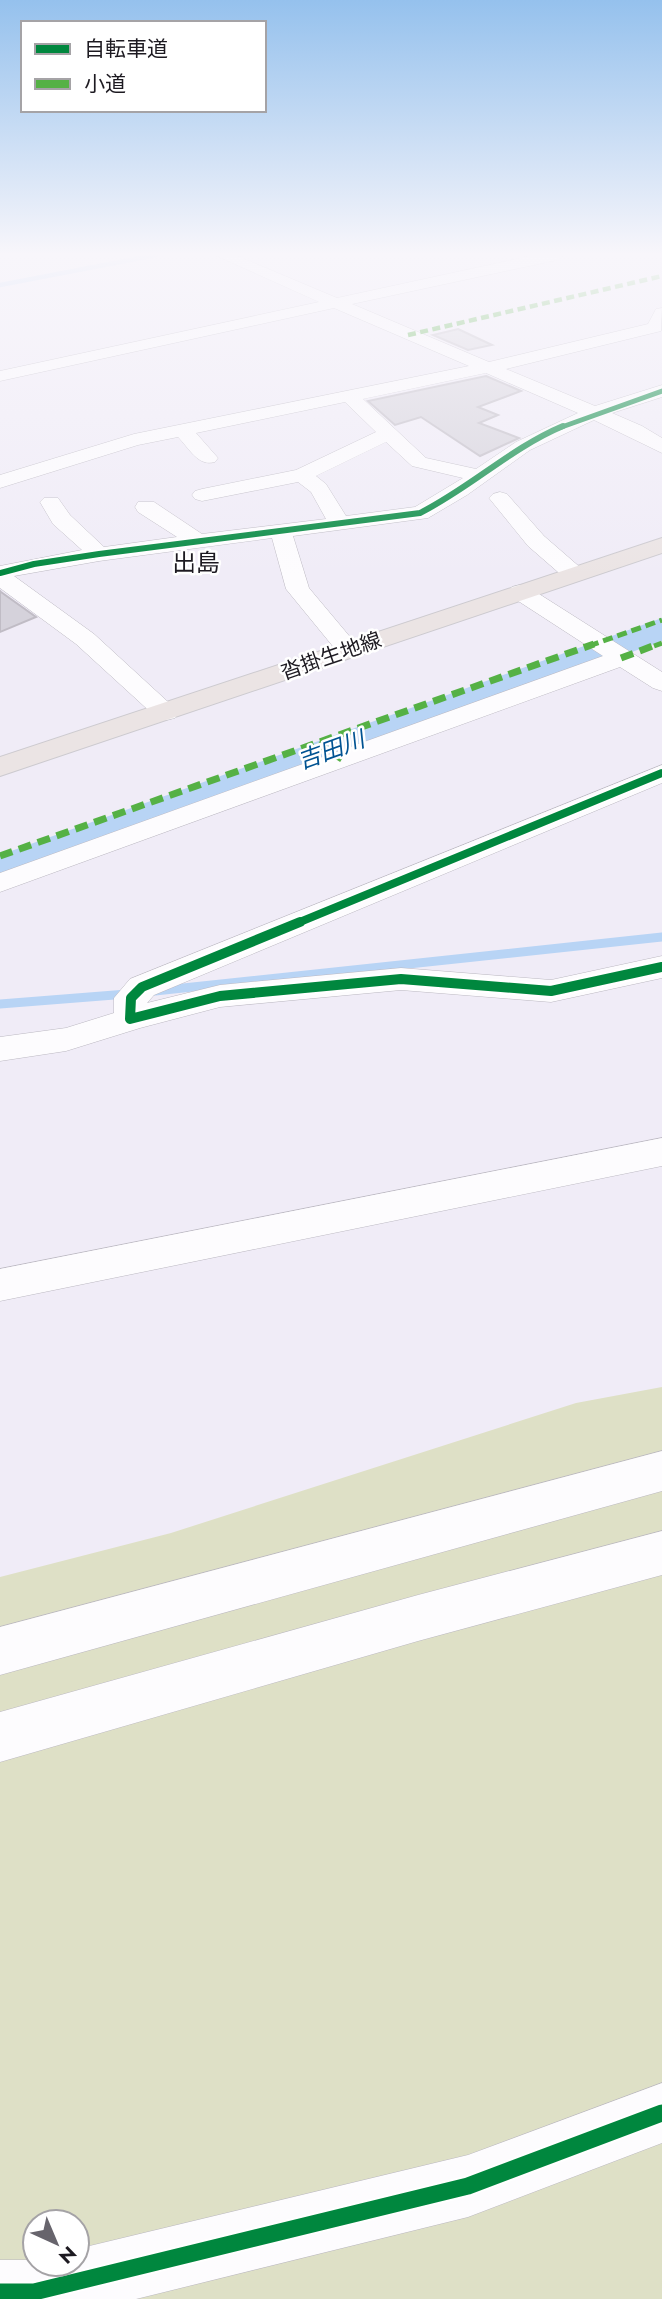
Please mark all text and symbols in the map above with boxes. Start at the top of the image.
legend [21,21,266,112]
text: 自転車道 [84,34,168,64]
text: 小道 [84,69,126,99]
district label: 出島 [172,545,220,580]
street label: 沓掛生地線 [276,625,386,687]
water label: 吉田川 [293,721,372,778]
north arrow [21,2208,91,2278]
text: N [53,2240,82,2270]

